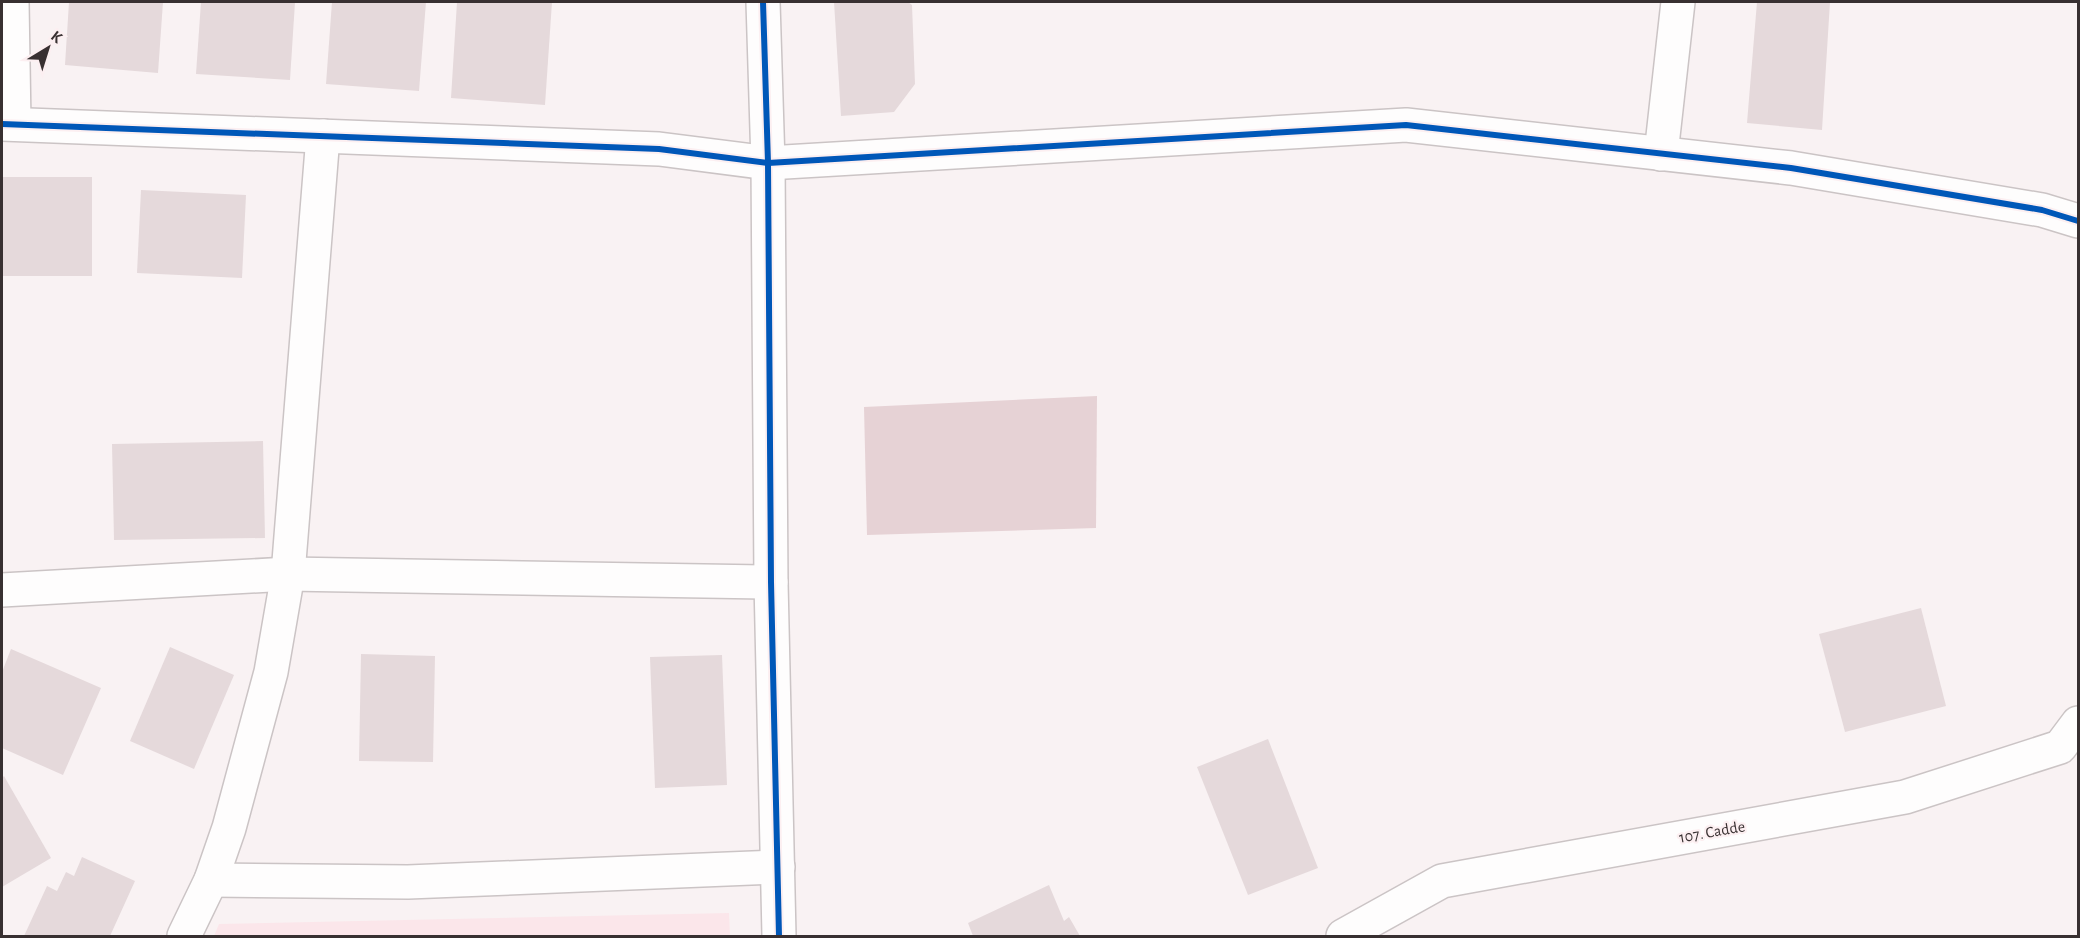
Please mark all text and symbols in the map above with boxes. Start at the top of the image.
north arrow [18,18,78,78]
text: K [48,28,66,47]
street label: 107. Cadde [1678,818,1746,846]

